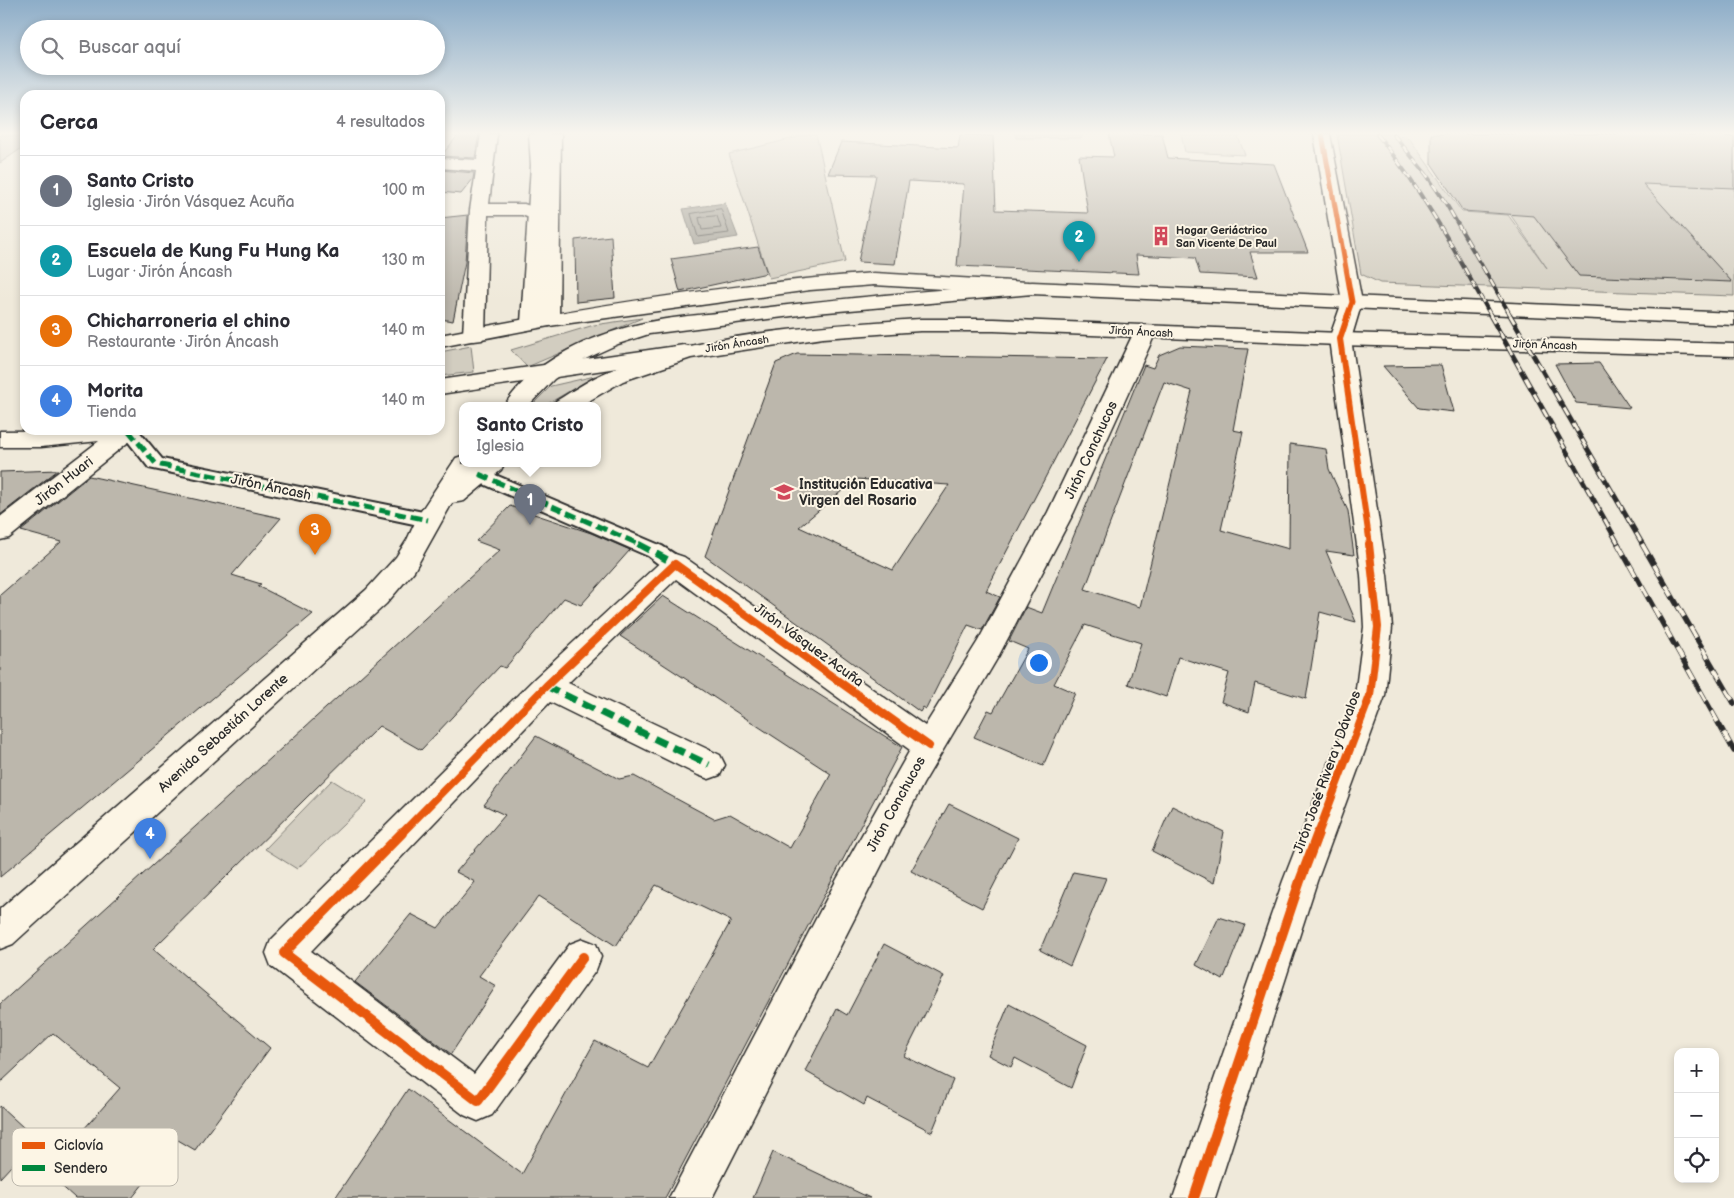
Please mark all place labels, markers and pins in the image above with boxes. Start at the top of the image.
pin: 2 [1063,221,1095,262]
place label: Hogar Geriáctrico San Vicente De Paul [1176,224,1277,250]
building icon: Hogar Geriáctrico San Vicente De Paul [1150,225,1172,247]
place label: Institución Educativa Virgen del Rosario [799,476,933,509]
school or university icon: Institución Educativa Virgen del Rosario [773,481,795,503]
pin: 1 [514,484,546,525]
pin: 3 [299,514,331,555]
pin: 4 [134,818,166,859]

